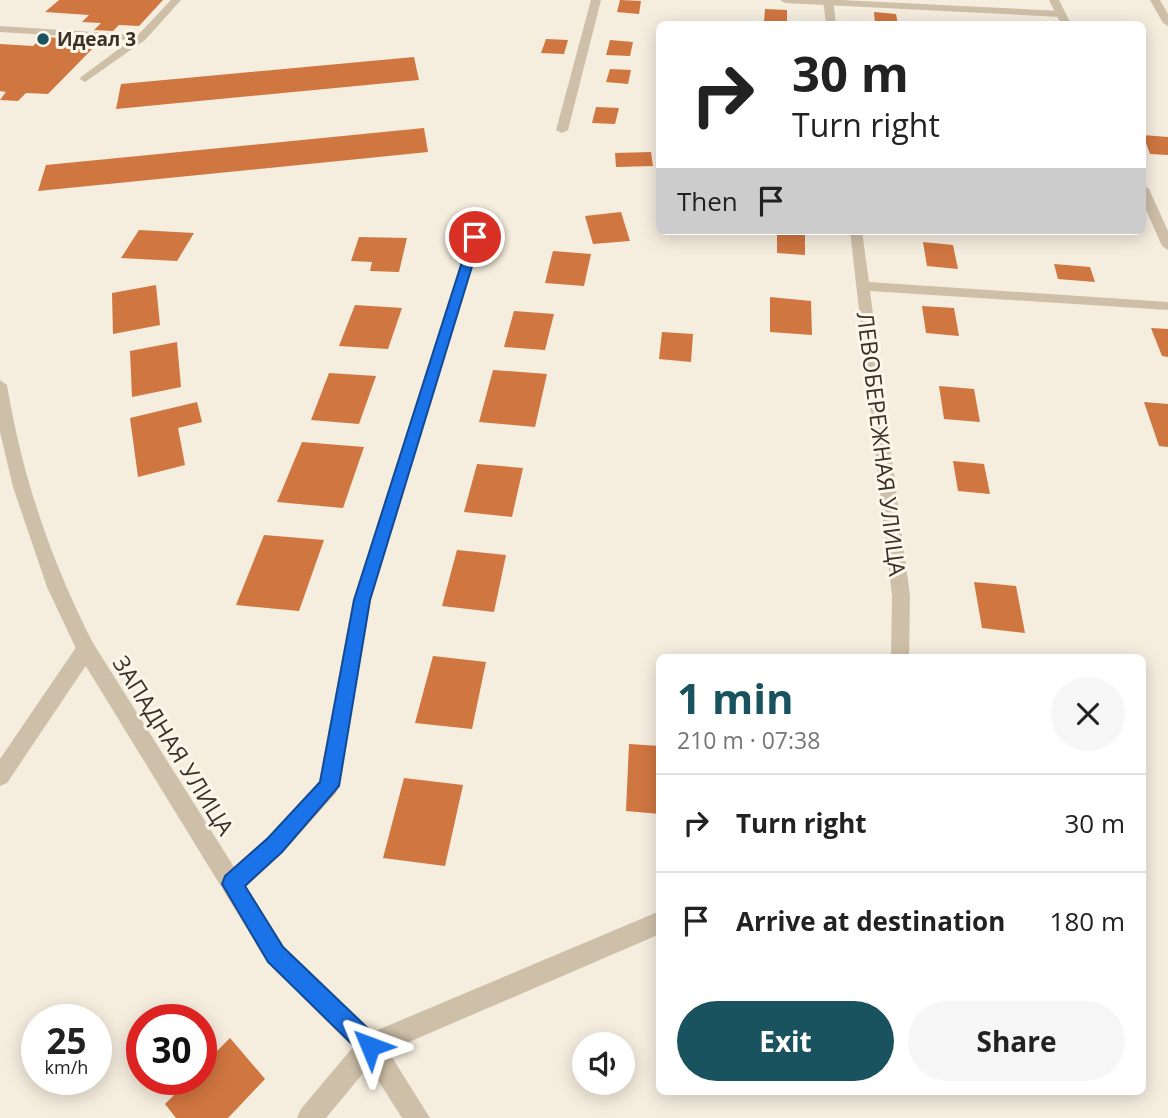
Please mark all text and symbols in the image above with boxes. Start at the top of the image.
place label: Идеал 3 [57,26,136,52]
marker: Идеал 3 [35,31,51,47]
text: 30 m [792,40,909,106]
icon: right [677,49,768,140]
text: Turn right [792,103,940,146]
icon: arrive [752,182,790,220]
text: Then [677,183,738,219]
pin [445,207,505,267]
icon: arrive [456,218,494,256]
street label: ЛЕВОБЕРЕЖНАЯ УЛИЦА [850,310,914,578]
street label: ЗАПАДНАЯ УЛИЦА [106,649,242,841]
text: 1 min [677,669,794,726]
button: close [1051,677,1125,751]
text: 210 m · 07:38 [677,724,820,756]
icon: right [677,804,715,842]
text: Turn right [736,805,867,841]
text: 30 m [1064,805,1125,841]
icon: arrive [677,902,715,940]
text: Arrive at destination [736,903,1005,939]
text: 180 m [1050,903,1125,939]
button: Exit [677,1001,894,1081]
button: Share [908,1001,1125,1081]
speed limit sign: 30 [126,1004,217,1095]
position arrow [333,1009,407,1083]
text: 25 [46,1017,87,1064]
map controls [572,1032,635,1095]
button: sound [572,1032,635,1095]
text: km/h [45,1055,88,1079]

